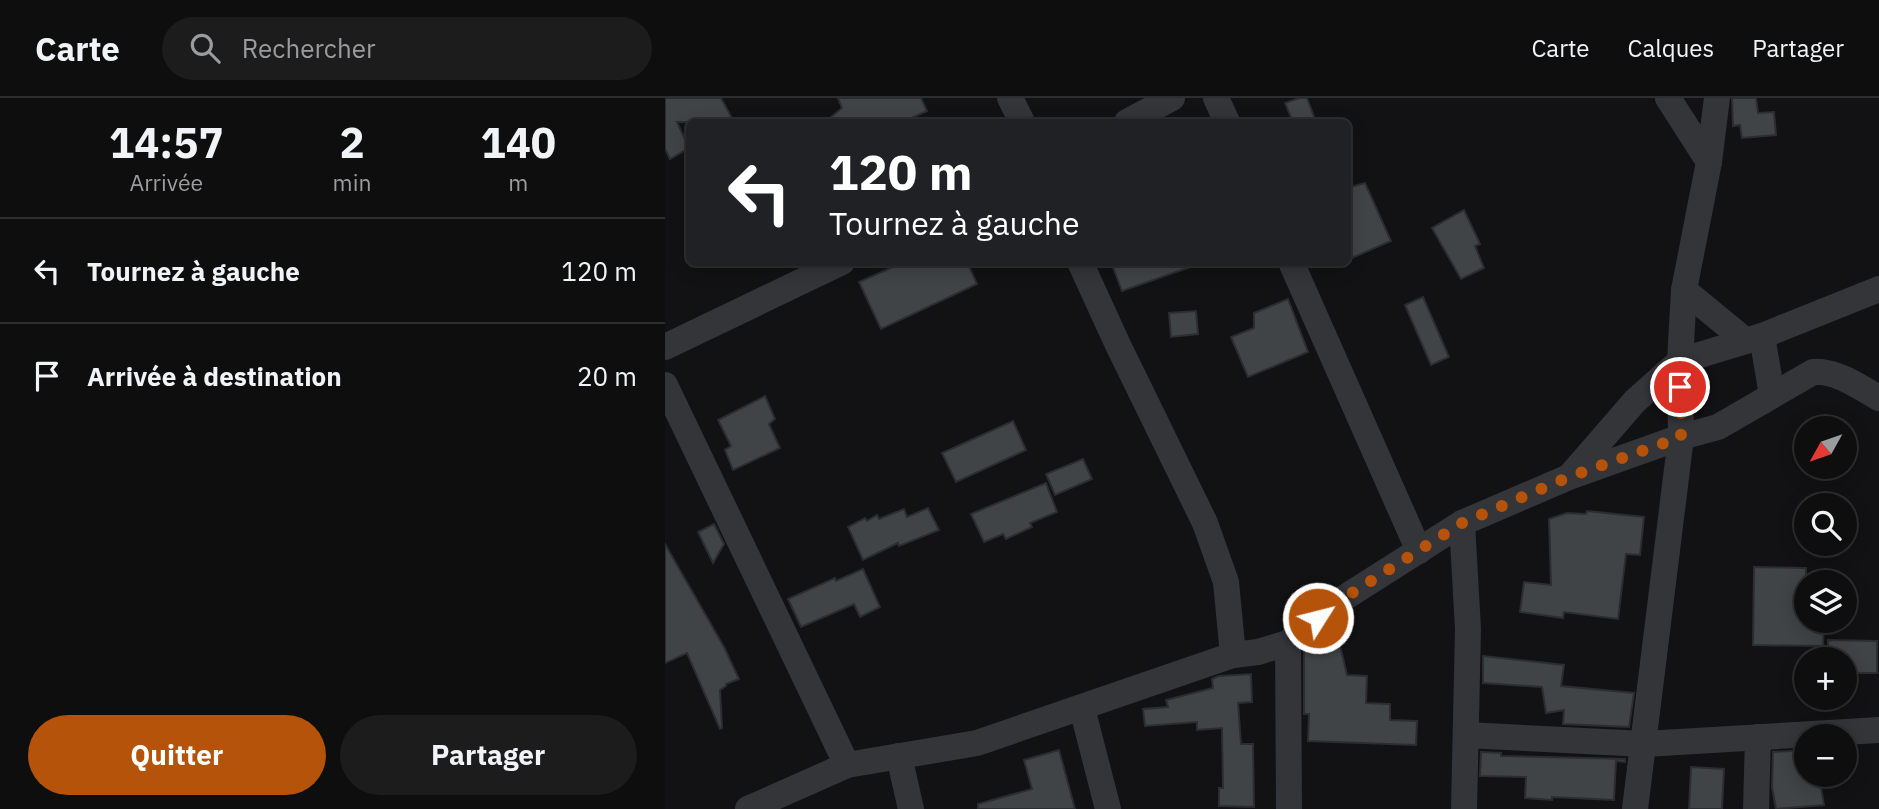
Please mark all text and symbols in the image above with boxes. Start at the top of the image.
search box [162,17,652,80]
text: Carte [35,27,120,70]
icon: search [186,29,224,67]
text: Rechercher [242,31,376,65]
text: Carte [1531,32,1590,64]
text: Calques [1628,32,1714,64]
text: Partager [1752,32,1844,64]
text: 14:57 [109,115,224,170]
text: 2 [339,115,365,170]
text: 140 [480,115,556,170]
text: 120 m [829,140,973,203]
icon: left [714,147,805,238]
text: Arrivée [129,167,203,197]
text: min [333,167,371,197]
text: m [508,167,528,197]
text: Tournez à gauche [829,202,1080,244]
icon: left [28,252,66,290]
text: Tournez à gauche [87,254,300,288]
text: 120 m [561,254,637,288]
icon: arrive [28,357,66,395]
pin [1650,357,1710,417]
text: Arrivée à destination [87,359,342,393]
text: 20 m [577,359,637,393]
icon: arrive [1661,368,1699,406]
north arrow [1794,416,1857,480]
map controls [1794,416,1857,787]
button: search [1794,493,1857,556]
button: layers [1794,570,1857,633]
position arrow [1281,581,1355,655]
button: + [1794,647,1857,710]
button: Quitter [28,715,326,795]
button: Partager [340,715,637,795]
button: − [1794,724,1857,787]

